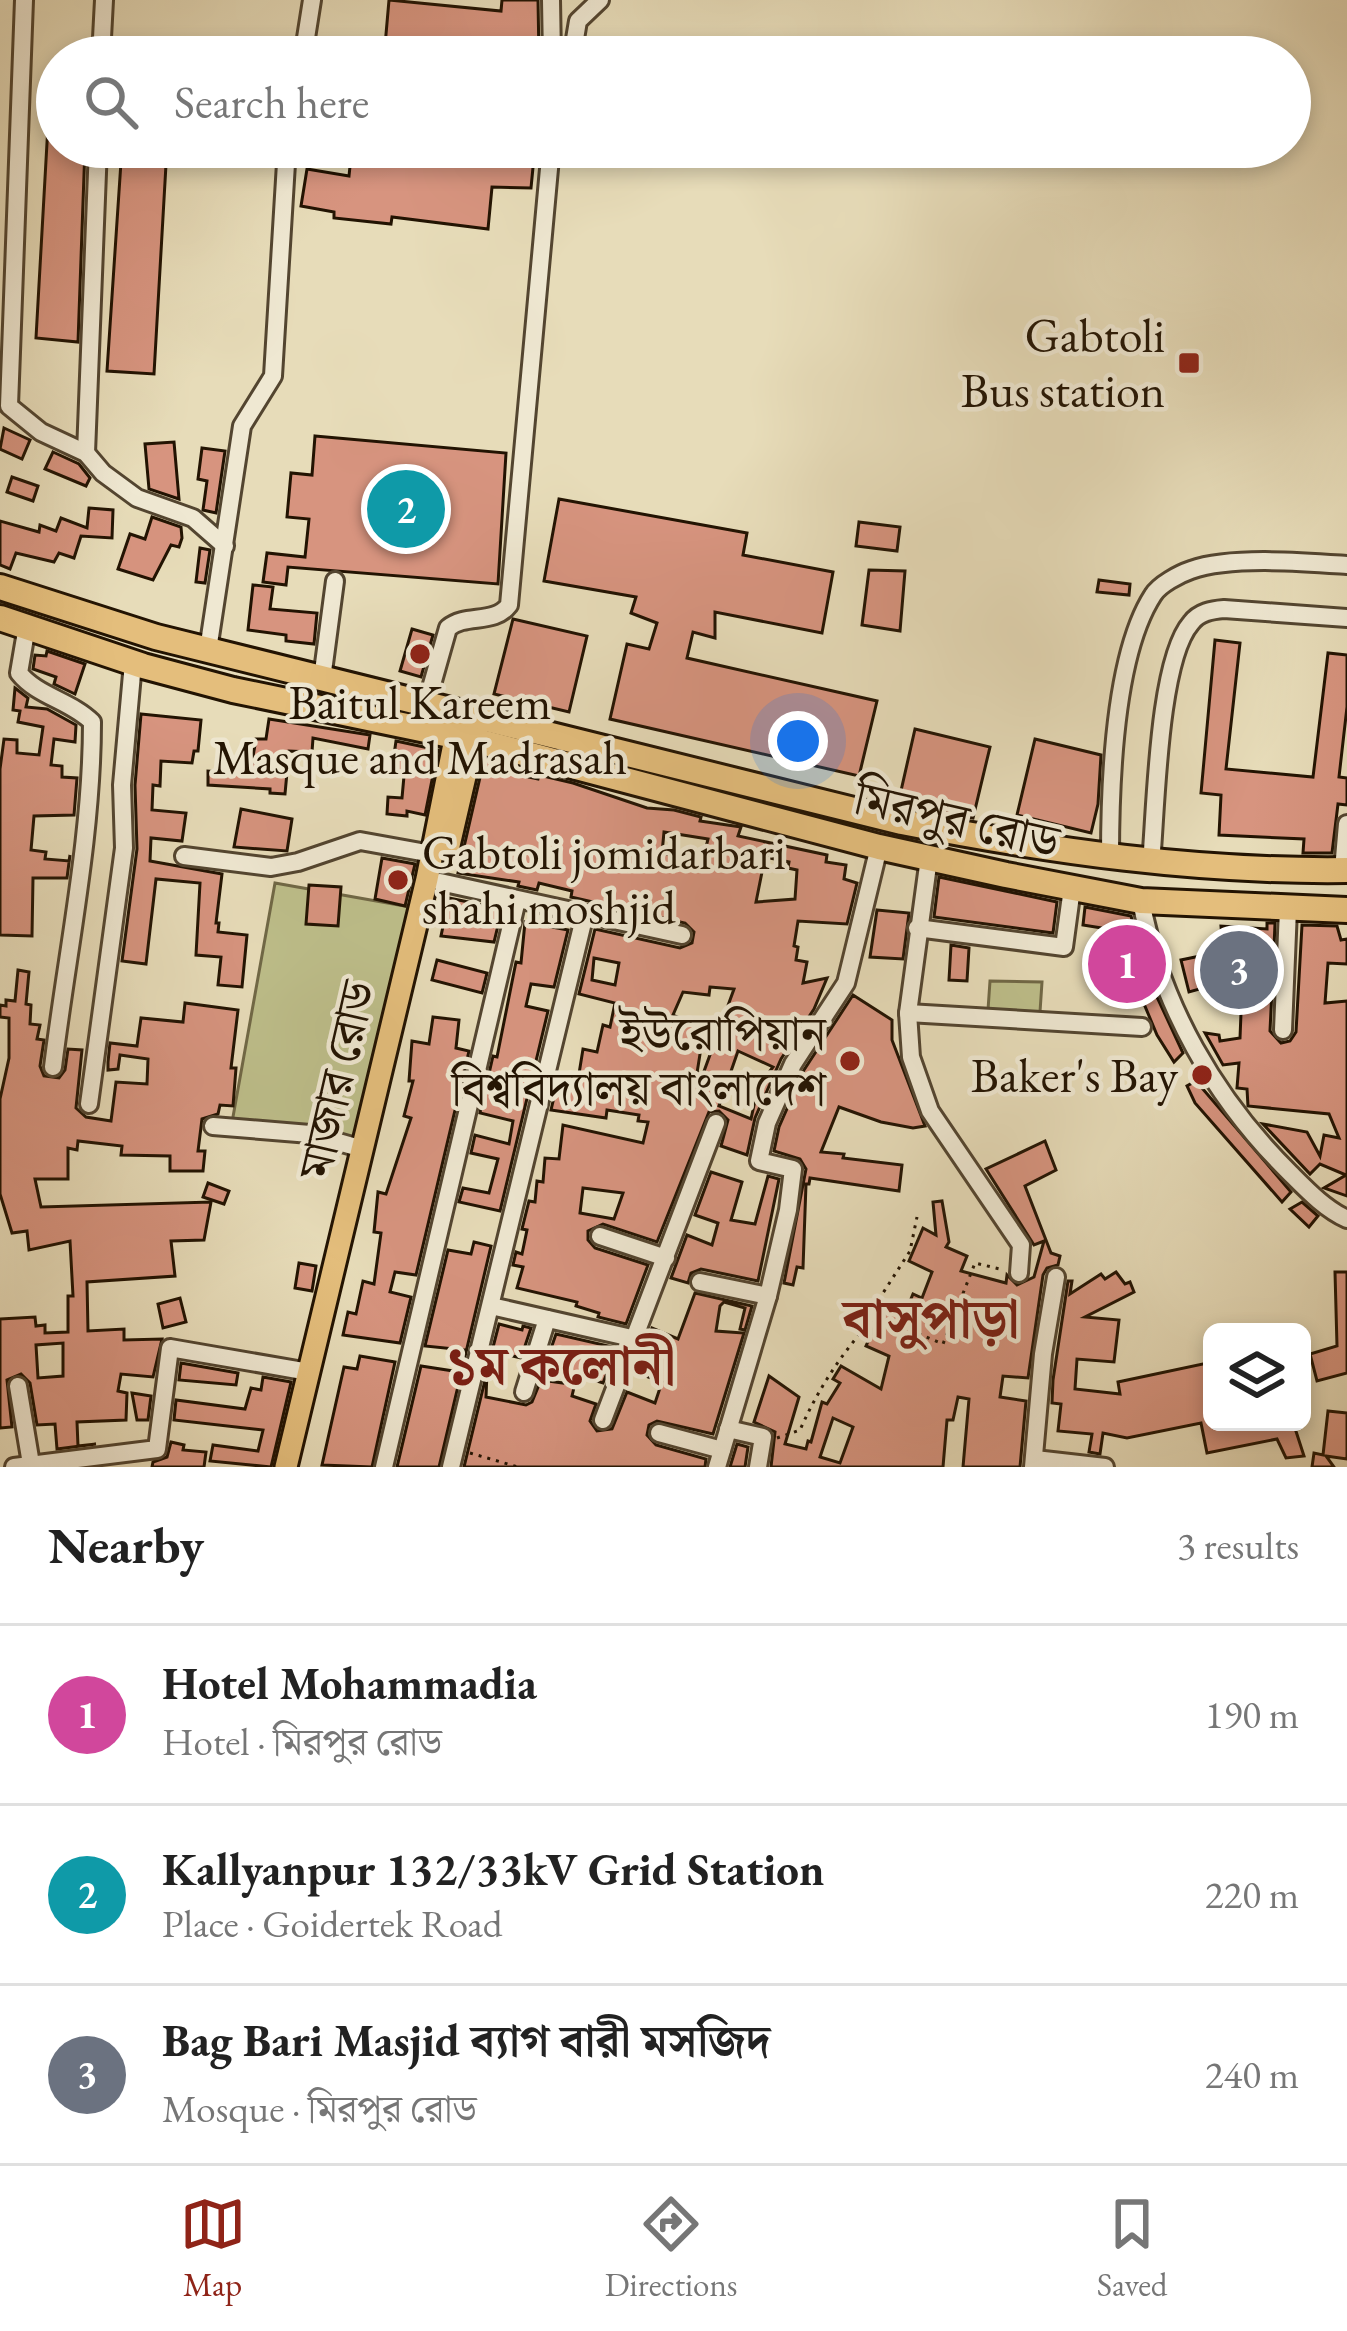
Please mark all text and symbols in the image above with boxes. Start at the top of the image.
search box [36,36,1311,168]
icon: search [78,69,144,135]
text: Search here [174,73,369,131]
place label: Gabtoli Bus station [961,304,1165,421]
marker: Gabtoli Bus station [1176,350,1202,376]
pin: 2 [367,464,445,554]
marker: Baitul Kareem Masque and Madrasah [407,641,433,667]
place label: Baitul Kareem Masque and Madrasah [213,671,627,788]
your location [768,711,828,771]
street label: মিরপুর রোড [847,765,1067,873]
place label: Gabtoli jomidarbari shahi moshjid [422,821,786,938]
marker: Gabtoli jomidarbari shahi moshjid [385,867,411,893]
pin: 1 [1088,919,1166,1009]
pin: 3 [1200,925,1278,1015]
street label: মাজার রোড [283,973,389,1187]
place label: ইউরোপিয়ান বিশ্ববিদ্যালয় বাংলাদেশ [450,1002,828,1119]
place label: Baker's Bay [971,1044,1179,1106]
marker: ইউরোপিয়ান বিশ্ববিদ্যালয় বাংলাদেশ [837,1048,863,1074]
marker: Baker's Bay [1189,1062,1215,1088]
district label: বাসুপাড়া [841,1283,1019,1353]
map controls [1203,1323,1311,1431]
button: layers [1203,1323,1311,1431]
district label: ১ম কলোনী [446,1330,676,1400]
text: Nearby [48,1512,204,1578]
text: 3 results [1177,1520,1299,1571]
text: Hotel Mohammadia [162,1654,537,1712]
text: 1 [77,1689,97,1740]
text: 190 m [1205,1689,1299,1740]
text: Hotel · মিরপুর রোড [162,1716,442,1767]
text: Kallyanpur 132/33kV Grid Station [162,1840,824,1898]
text: 2 [77,1869,97,1920]
text: 220 m [1205,1869,1299,1920]
text: Place · Goidertek Road [162,1898,503,1949]
text: Bag Bari Masjid ব্যাগ বারী মসজিদ [162,2011,770,2069]
text: 3 [77,2049,97,2100]
text: 240 m [1205,2049,1299,2100]
text: Mosque · মিরপুর রোড [162,2083,477,2134]
tab: Map [180,2191,246,2306]
tab: Directions [605,2191,738,2306]
tab: Saved [1097,2191,1167,2306]

